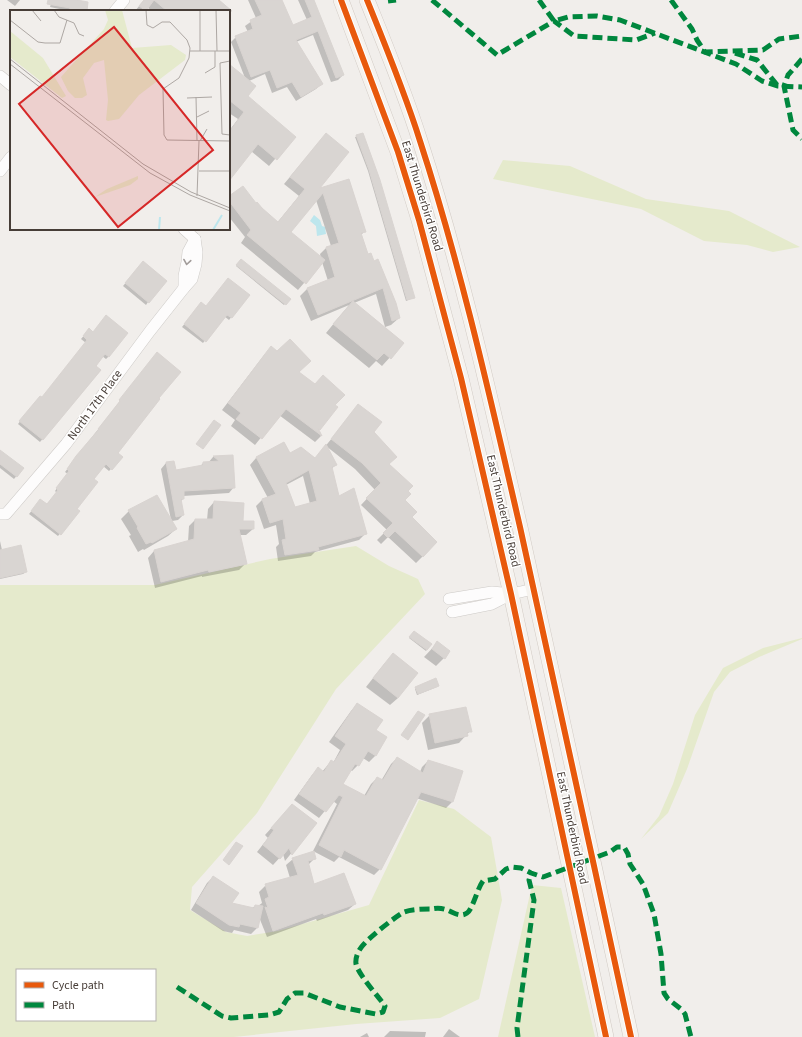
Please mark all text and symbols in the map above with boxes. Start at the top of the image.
inset map [10,10,230,230]
street label: East Thunderbird Road [397,139,447,253]
one-way arrow [183,259,192,266]
street label: North 17th Place [64,366,126,444]
street label: East Thunderbird Road [482,453,524,569]
street label: East Thunderbird Road [552,770,592,886]
legend [16,969,156,1021]
text: Cycle path [52,977,104,994]
text: Path [52,997,75,1014]

